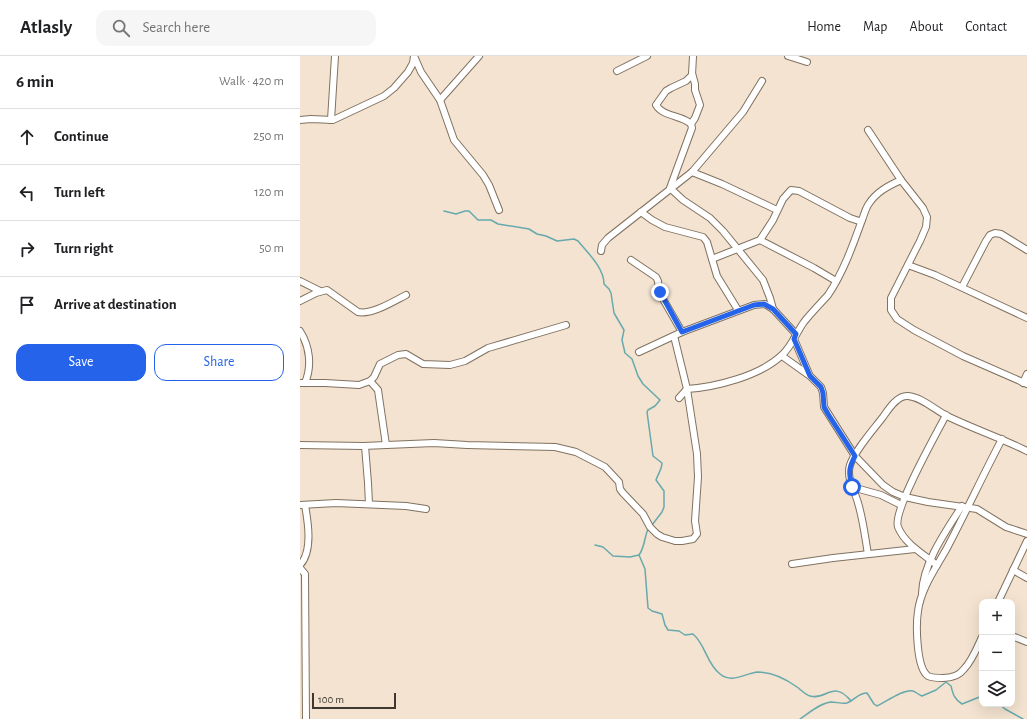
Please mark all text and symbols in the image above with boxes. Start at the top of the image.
search box [96,10,376,46]
icon: search [110,17,132,39]
text: Atlasly [20,18,72,37]
text: Search here [142,20,210,35]
text: Home [807,20,841,34]
text: Map [863,20,887,34]
text: About [909,20,943,34]
text: Contact [965,20,1007,34]
text: 6 min [16,73,54,90]
text: Walk · 420 m [219,75,284,88]
icon: ahead [16,126,38,148]
text: Continue [54,129,109,144]
text: 250 m [253,130,284,143]
icon: left [16,182,38,204]
text: Turn left [54,185,105,200]
text: 120 m [254,186,284,199]
icon: right [16,238,38,260]
text: Turn right [54,241,113,256]
text: 50 m [259,242,284,255]
route end [651,283,669,301]
icon: arrive [16,294,38,316]
text: Arrive at destination [54,297,177,312]
button: Save [16,344,146,381]
button: Share [154,344,284,381]
route start [843,478,861,496]
map controls [979,599,1015,707]
button: + [979,599,1015,635]
button: − [979,635,1015,671]
button: layers [979,671,1015,707]
scale bar [312,691,396,710]
text: 100 m [318,694,344,705]

